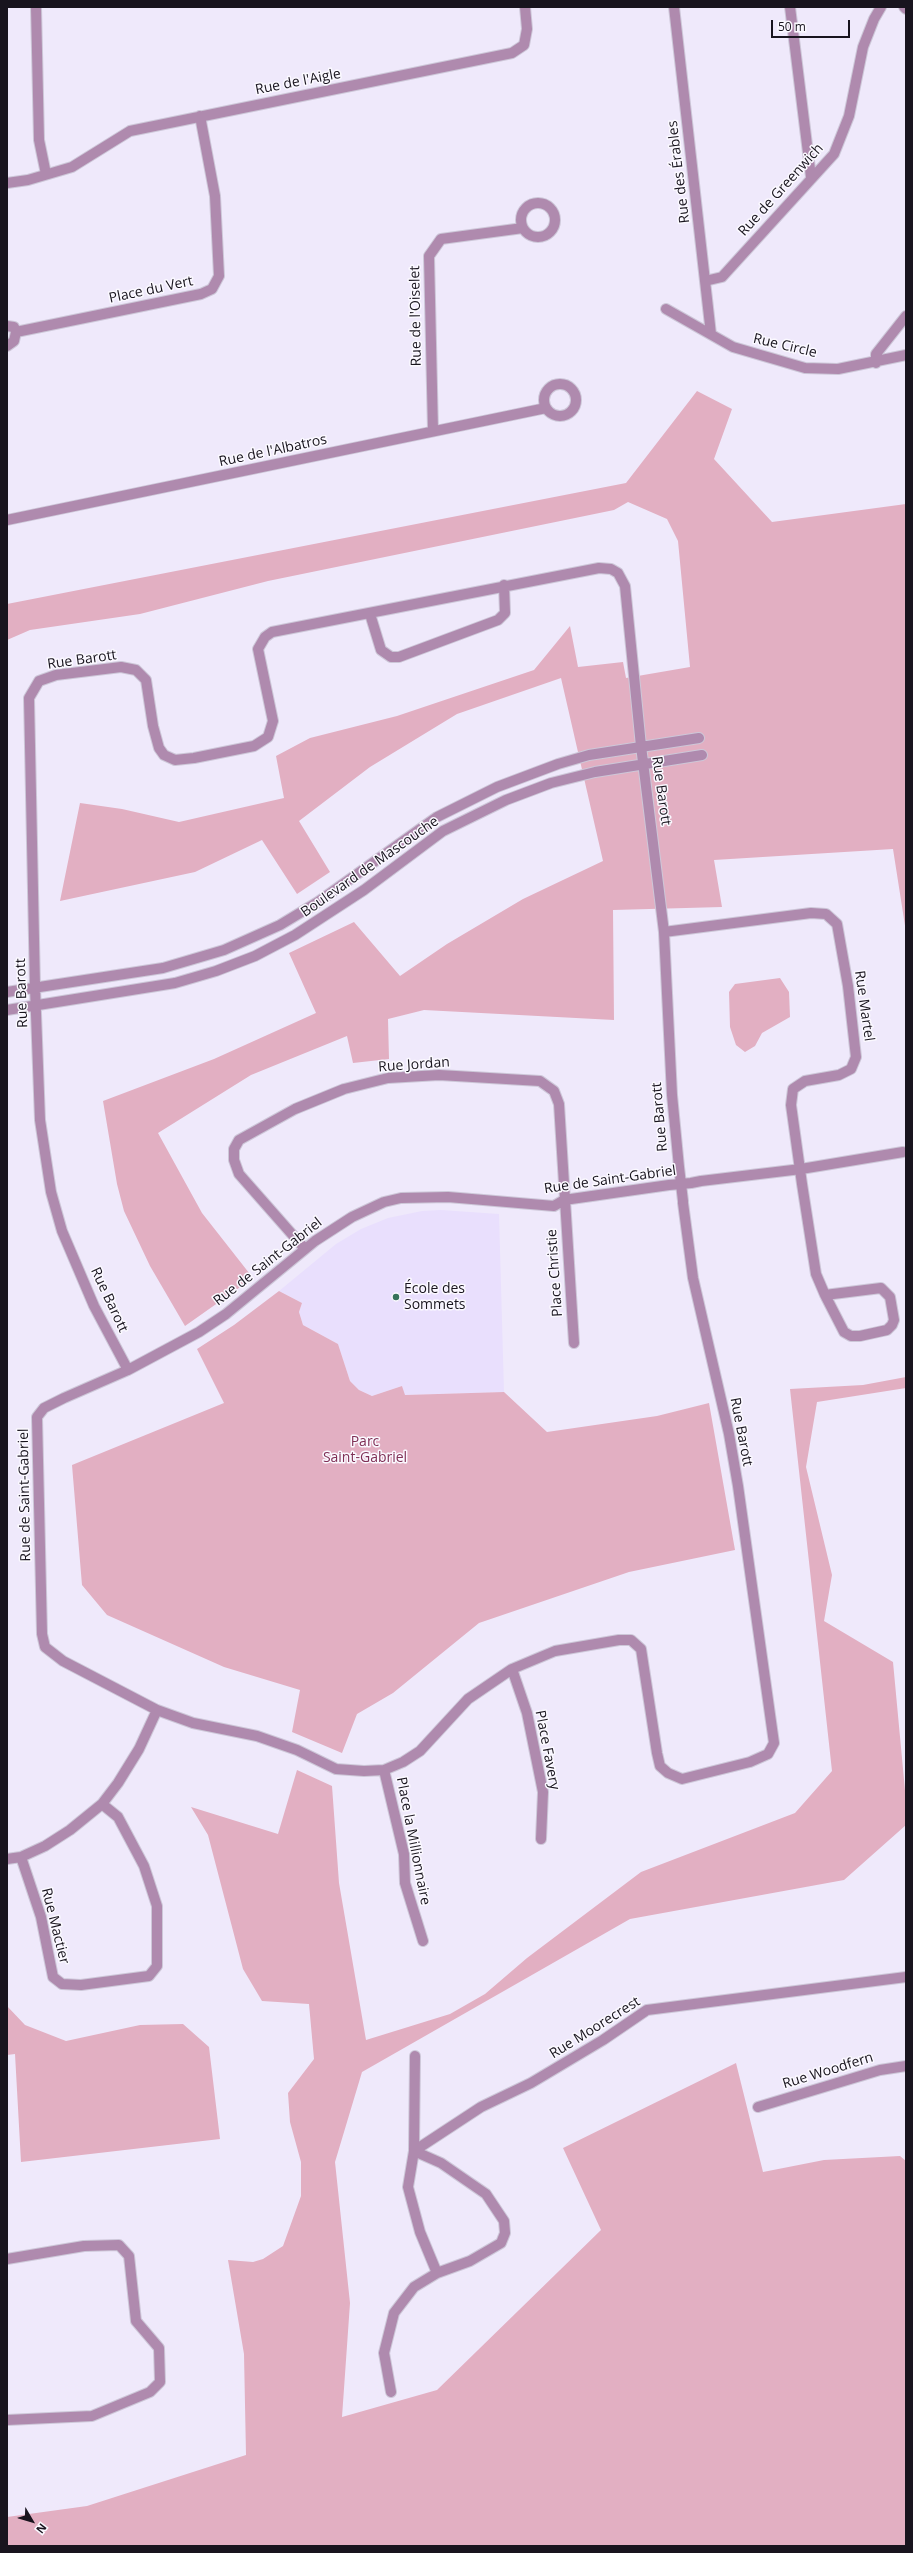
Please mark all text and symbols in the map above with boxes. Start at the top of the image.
scale bar [773,12,852,38]
text: 50 m [778,18,806,35]
street label: Rue de l'Aigle [254,65,342,99]
street label: Rue des Érables [664,120,694,224]
street label: Rue de Greenwich [735,140,827,240]
street label: Rue de l'Oiselet [407,265,425,367]
street label: Place du Vert [107,273,195,307]
street label: Rue Circle [751,331,819,361]
street label: Rue de l'Albatros [217,431,329,471]
street label: Rue Barott [46,647,118,673]
street label: Rue Barott [648,755,674,827]
street label: Boulevard de Mascouche [298,813,442,921]
street label: Rue Barott [12,958,32,1028]
street label: Rue Martel [851,970,877,1042]
street label: Rue Jordan [378,1054,450,1076]
street label: Rue Barott [649,1082,671,1152]
street label: Rue de Saint-Gabriel [543,1162,677,1198]
street label: Rue de Saint-Gabriel [210,1214,326,1310]
street label: Place Christie [544,1229,566,1317]
street label: Rue Barott [87,1265,131,1335]
place label: École des Sommets [404,1281,466,1314]
marker: École des Sommets [391,1292,401,1302]
street label: Rue Barott [726,1396,756,1468]
street label: Rue de Saint-Gabriel [15,1428,35,1562]
park label: Parc Saint-Gabriel [323,1434,407,1466]
street label: Place Favery [531,1709,563,1791]
street label: Place la Millionnaire [392,1776,434,1906]
street label: Rue Mactier [37,1886,73,1966]
street label: Rue Moorecrest [547,1993,643,2063]
street label: Rue Woodfern [781,2049,875,2093]
north arrow [12,2501,52,2541]
text: N [33,2521,51,2537]

